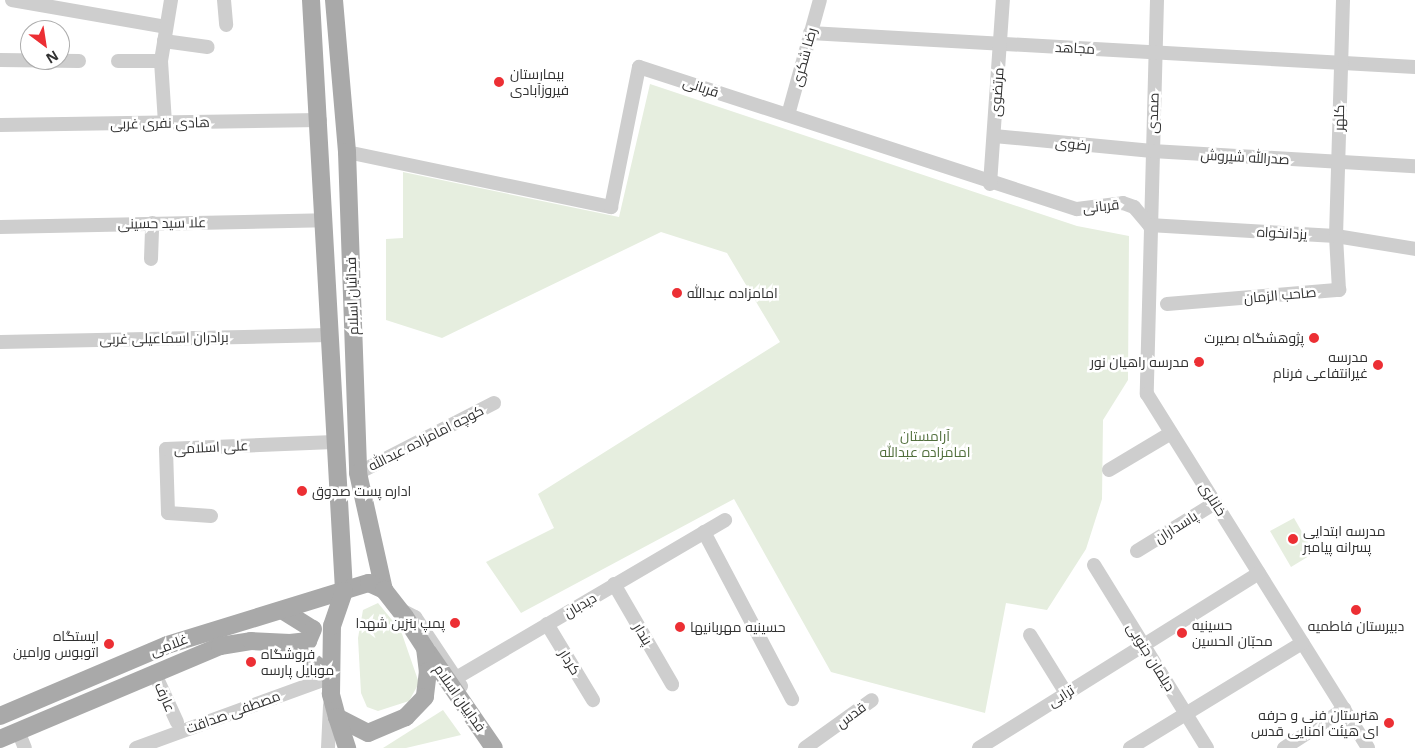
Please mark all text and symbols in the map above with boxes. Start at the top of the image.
north arrow [20,20,70,70]
street label: رضا شکری [788,26,820,88]
street label: مجاهد [1054,39,1096,57]
text: N [43,46,62,69]
place label: بیمارستان فیروزآبادی [510,66,569,98]
street label: مرتضوی [987,67,1007,117]
street label: قربانی [681,73,721,101]
marker: بیمارستان فیروزآبادی [492,75,506,89]
street label: صمدی [1144,92,1162,134]
street label: کلهر [1330,105,1348,131]
street label: هادی نفری غربی [110,114,210,132]
street label: رضوی [1054,134,1092,154]
street label: صدرالله شیروش [1200,146,1290,168]
street label: قربانی [1082,196,1120,216]
street label: علا سید حسینی [118,214,206,232]
street label: یزدانخواه [1256,223,1308,243]
street label: فدائیان اسلام [342,257,362,335]
street label: صاحب الزمان [1243,283,1317,307]
place label: امامزاده عبدالله [687,285,778,301]
marker: امامزاده عبدالله [671,287,683,299]
street label: برادران اسماعیلی غربی [99,328,229,348]
place label: پژوهشگاه بصیرت [1204,330,1304,346]
marker: پژوهشگاه بصیرت [1308,332,1320,344]
place label: مدرسه غیرانتفاعی فرنام [1273,349,1368,382]
place label: مدرسه راهیان نور [1090,354,1189,370]
marker: مدرسه راهیان نور [1193,356,1205,368]
marker: مدرسه غیرانتفاعی فرنام [1372,359,1384,371]
street label: کوچه امامزاده عبدالله [366,402,486,474]
park label: آرامستان امامزاده عبدالله [880,428,970,461]
street label: علی اسلامی [173,437,249,457]
street label: خانلری [1196,479,1230,519]
place label: اداره پست صدوق [312,483,411,499]
marker: اداره پست صدوق [296,485,308,497]
street label: پاسداران [1151,507,1201,547]
place label: مدرسه ابتدایی پسرانه پیامبر [1303,523,1385,556]
marker: مدرسه ابتدایی پسرانه پیامبر [1287,533,1299,545]
street label: دیدبان [561,589,599,621]
marker: دبیرستان فاطمیه [1350,604,1362,616]
place label: پمپ بنزین شهدا [355,615,445,631]
marker: پمپ بنزین شهدا [449,617,461,629]
place label: حسینیه محبّان الحسین [1192,617,1273,650]
place label: دبیرستان فاطمیه [1308,618,1404,634]
place label: حسینیه مهربانیها [690,619,785,635]
street label: پندار [630,620,656,648]
street label: دیلمان جنوبی [1123,620,1179,694]
marker: حسینیه مهربانیها [674,621,686,633]
marker: حسینیه محبّان الحسین [1176,627,1188,639]
place label: ایستگاه اتوبوس ورامین [13,628,99,660]
street label: غلامی [148,630,190,660]
marker: ایستگاه اتوبوس ورامین [103,638,115,650]
place label: فروشگاه موبایل پارسه [261,646,334,679]
street label: کردار [556,646,584,678]
marker: فروشگاه موبایل پارسه [245,656,257,668]
street label: فداییان اسلام [431,661,489,735]
street label: عارف [151,680,179,714]
street label: ترابی [1045,682,1077,710]
street label: مصطفی صداقت [184,687,282,737]
street label: قدس [833,699,869,731]
place label: هنرستان فنی و حرفه ای هیئت امنایی قدس [1251,707,1379,740]
marker: هنرستان فنی و حرفه ای هیئت امنایی قدس [1383,717,1395,729]

